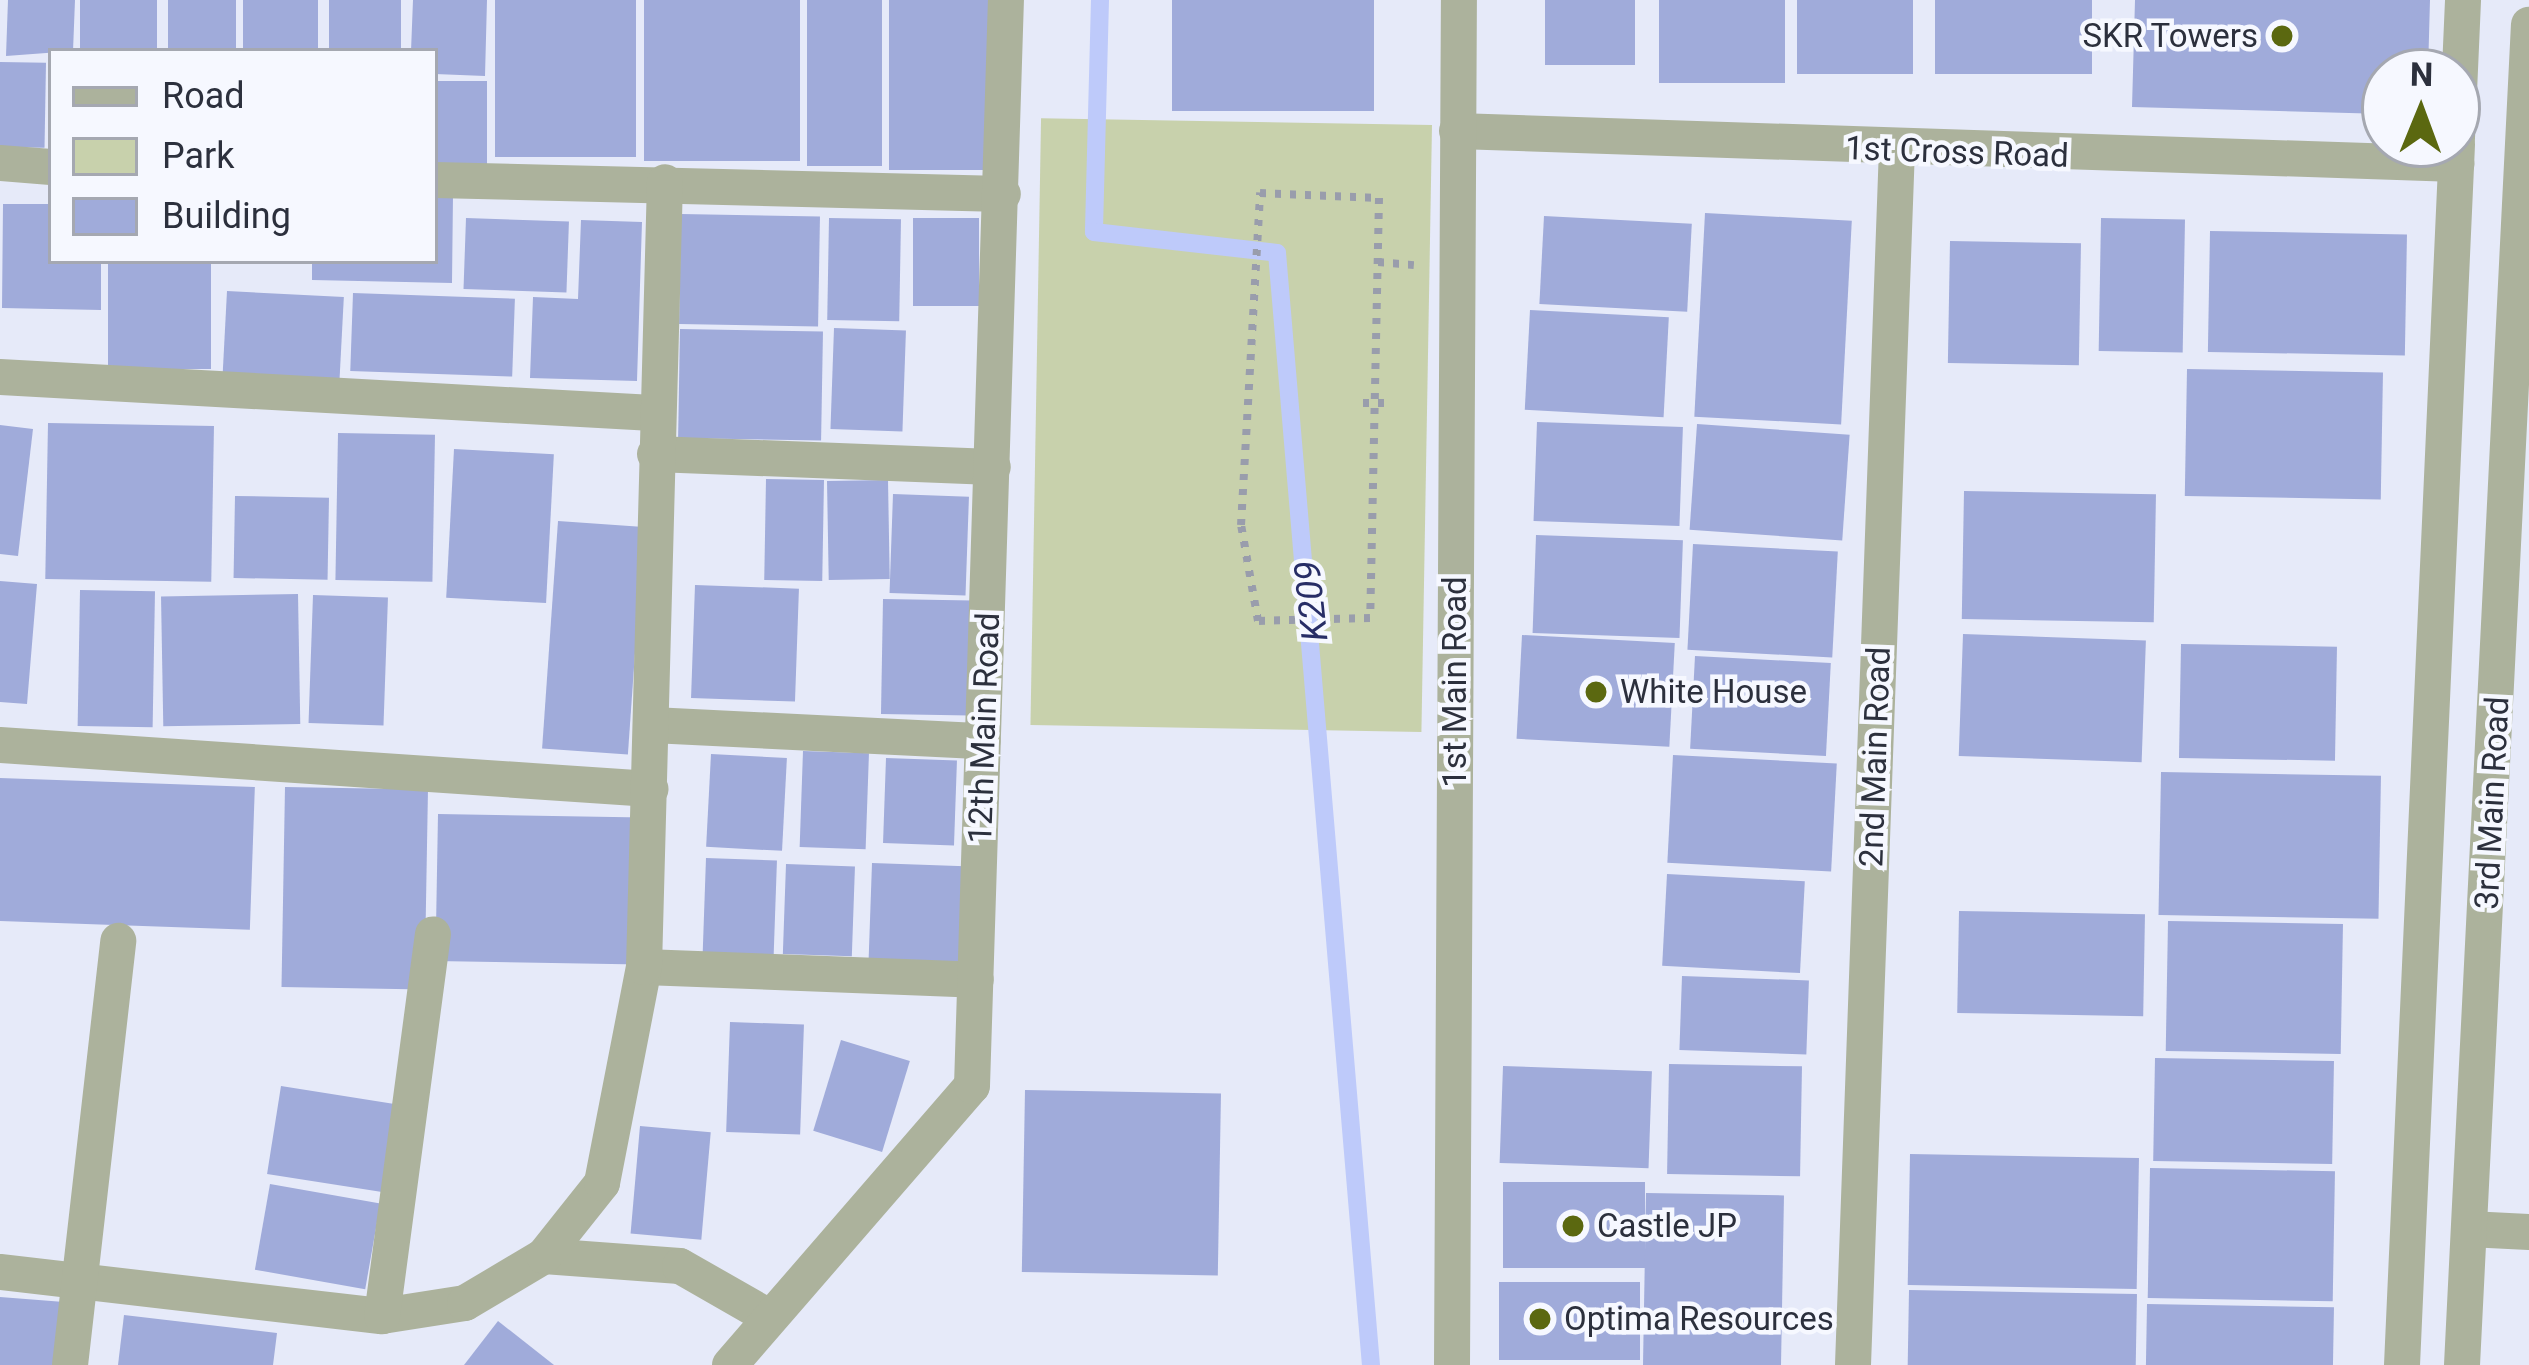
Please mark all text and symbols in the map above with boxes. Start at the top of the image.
place label: SKR Towers [2082,16,2258,56]
marker: SKR Towers [2269,23,2295,49]
legend [48,48,438,264]
north arrow [2361,48,2481,168]
text: N [2410,55,2434,94]
text: Road [162,75,245,117]
street label: 1st Cross Road [1845,128,2069,176]
text: Park [162,135,235,177]
text: Building [162,195,291,237]
water label: K209 [1286,559,1338,643]
street label: 1st Main Road [1435,576,1475,788]
street label: 12th Main Road [960,612,1008,844]
street label: 2nd Main Road [1851,646,1899,868]
place label: White House [1620,672,1807,712]
marker: White House [1583,679,1609,705]
street label: 3rd Main Road [2467,696,2517,910]
place label: Castle JP [1597,1206,1737,1246]
marker: Castle JP [1560,1213,1586,1239]
place label: Optima Resources [1564,1299,1834,1339]
marker: Optima Resources [1527,1306,1553,1332]

